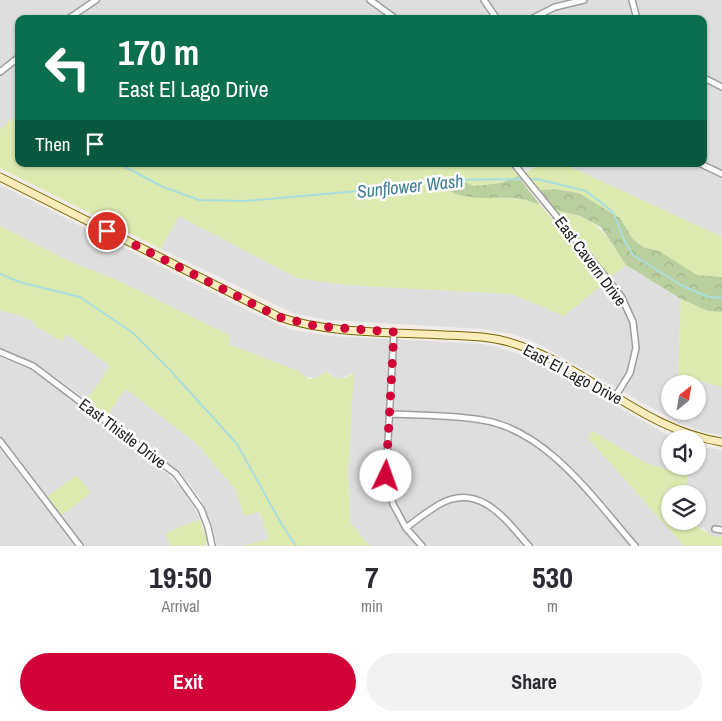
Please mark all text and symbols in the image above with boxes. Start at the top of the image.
text: 170 m [118,29,199,76]
icon: left [35,35,100,100]
text: East El Lago Drive [118,74,268,104]
icon: arrive [81,130,109,158]
text: Then [35,131,71,157]
water label: Sunflower Wash [355,168,465,204]
pin [86,210,128,252]
street label: East Cavern Drive [550,212,632,310]
icon: arrive [93,217,121,245]
street label: East El Lago Drive [520,339,626,409]
north arrow [661,375,706,420]
map controls [661,375,706,530]
street label: East Thistle Drive [75,393,171,473]
button: sound [661,430,706,475]
position arrow [359,449,411,501]
button: layers [661,485,706,530]
text: 19:50 [149,557,212,597]
text: 7 [365,557,379,597]
text: 530 [532,557,573,597]
text: Arrival [162,595,199,617]
text: min [361,595,383,617]
text: m [547,595,558,617]
button: Exit [20,653,356,711]
button: Share [366,653,702,711]

